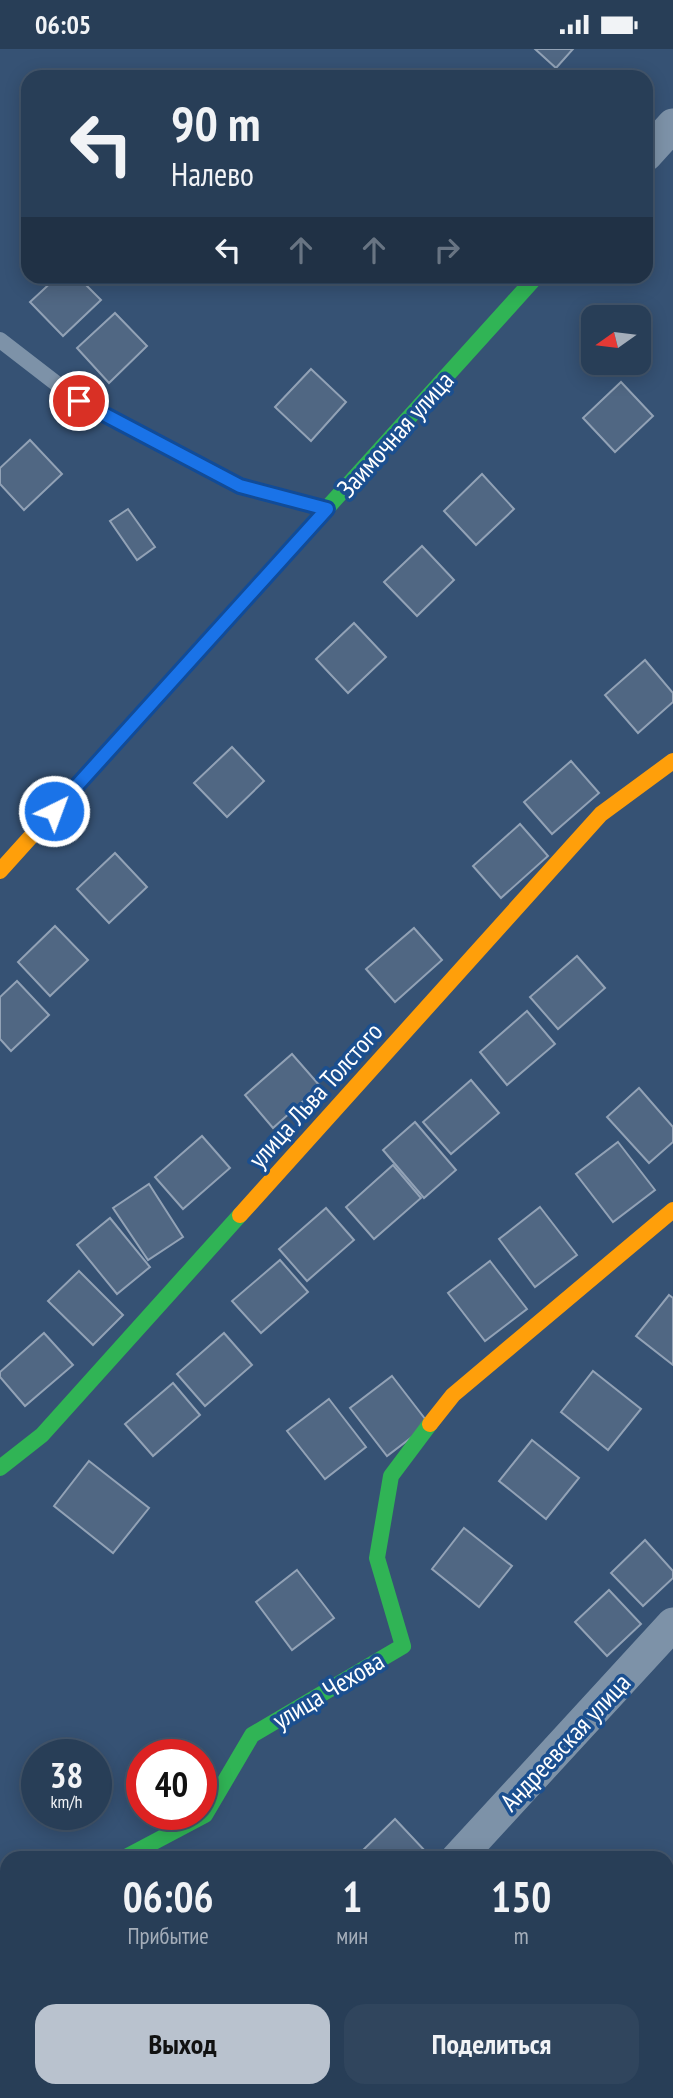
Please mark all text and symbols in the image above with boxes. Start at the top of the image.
text: 06:05 [35,8,91,41]
text: 90 m [171,91,260,155]
icon: left [56,98,147,189]
text: Налево [171,153,254,195]
icon: left [209,231,247,269]
icon: ahead [282,231,320,269]
icon: ahead [355,231,393,269]
icon: right [428,231,466,269]
north arrow [581,305,651,375]
map controls [581,305,651,375]
street label: Заимочная улица [330,364,460,504]
pin [49,371,109,431]
icon: arrive [60,382,98,420]
position arrow [17,774,91,848]
street label: улица Льва Толстого [241,1015,389,1175]
street label: улица Чехова [266,1644,390,1736]
street label: Андреевская улица [493,1666,637,1818]
speed limit sign: 40 [126,1739,217,1830]
text: 38 [50,1752,83,1798]
text: km/h [51,1790,82,1813]
text: 06:06 [123,1869,214,1924]
text: 1 [342,1869,362,1924]
text: 150 [491,1869,551,1924]
text: Прибытие [127,1921,209,1950]
text: мин [336,1921,368,1950]
text: m [514,1921,529,1950]
button: Выход [35,2004,330,2084]
button: Поделиться [344,2004,639,2084]

